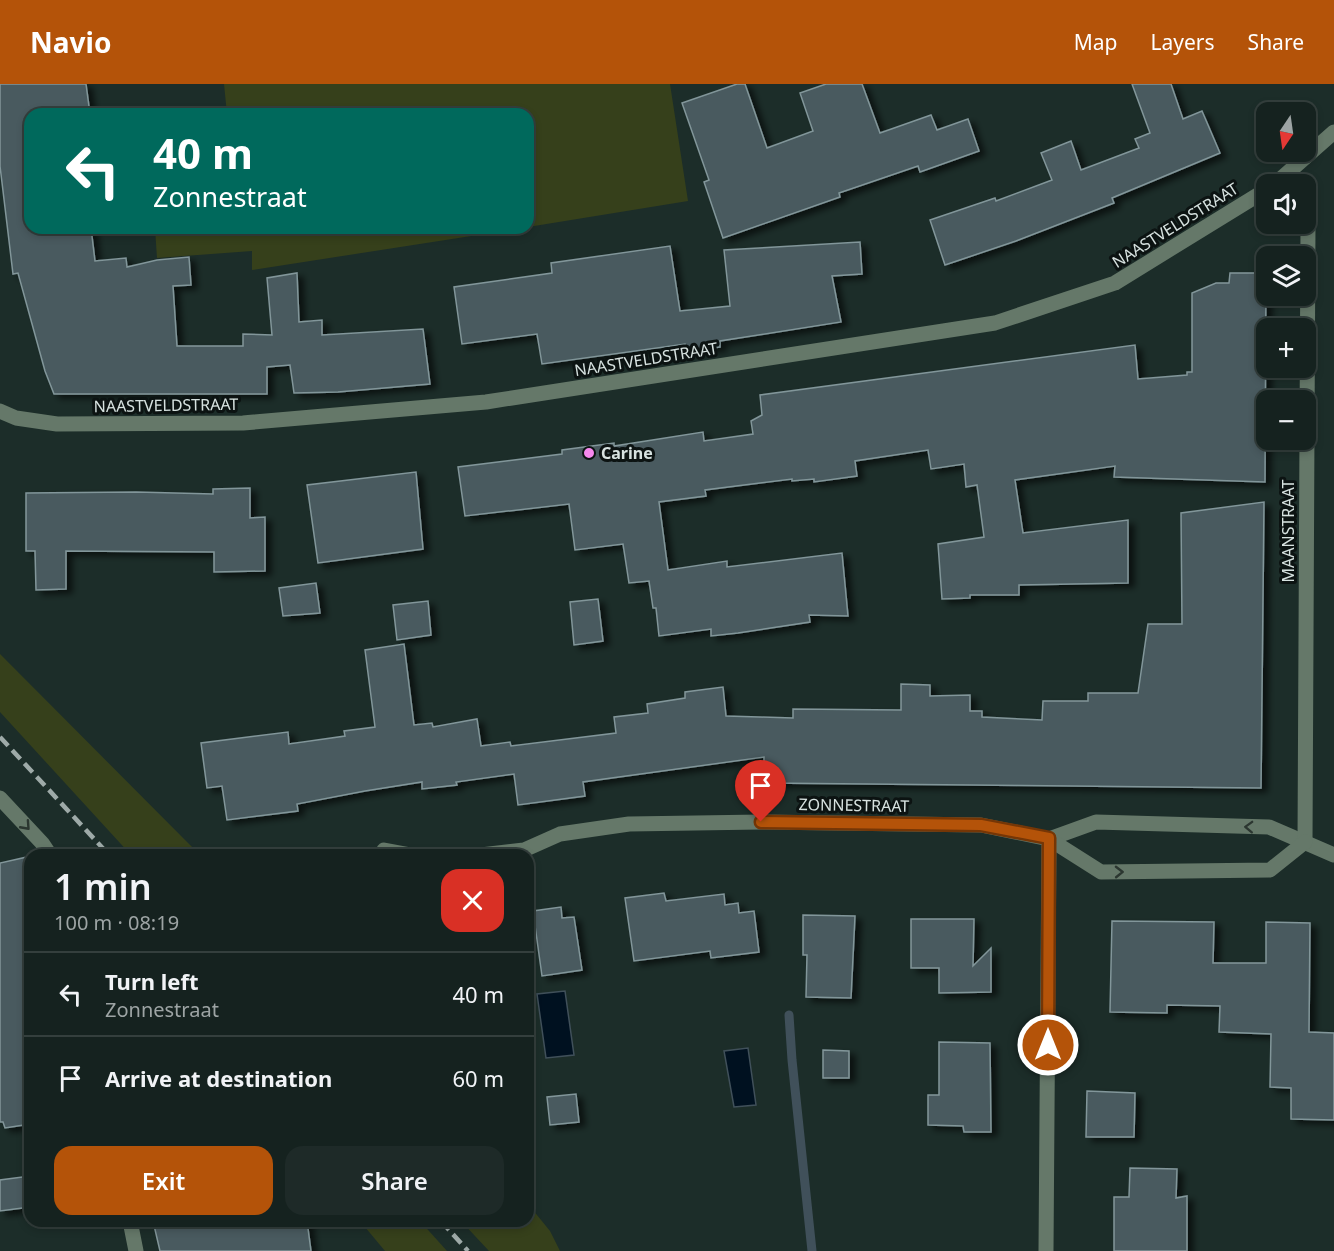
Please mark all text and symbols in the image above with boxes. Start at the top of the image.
text: Navio [30,23,111,61]
text: Map [1074,28,1118,56]
text: Layers [1151,28,1215,56]
text: Share [1248,28,1304,56]
north arrow [1256,102,1316,162]
map controls [1256,102,1316,450]
text: 40 m [153,124,253,181]
icon: left [54,132,132,210]
button: sound [1256,174,1316,234]
street label: NAASTVELDSTRAAT [1108,177,1242,273]
text: Zonnestraat [153,178,307,215]
button: layers [1256,246,1316,306]
button: + [1256,318,1316,378]
street label: NAASTVELDSTRAAT [573,337,719,381]
button: − [1256,390,1316,450]
street label: NAASTVELDSTRAAT [93,393,239,417]
place label: Carine [601,442,653,464]
marker: Carine [582,446,596,460]
street label: MAANSTRAAT [1277,479,1299,582]
pin [735,760,786,822]
icon: arrive [744,769,777,802]
street label: ZONNESTRAAT [799,793,910,817]
one-way arrow [19,819,30,829]
one-way arrow [1244,820,1253,833]
text: 1 min [54,862,152,911]
one-way arrow [1114,866,1123,878]
button: close [441,869,504,932]
text: 100 m · 08:19 [54,909,179,936]
text: Turn left [105,966,199,996]
icon: left [54,978,87,1011]
text: 40 m [453,979,504,1009]
text: Zonnestraat [105,996,219,1023]
position arrow [1016,1013,1080,1077]
icon: arrive [54,1062,87,1095]
text: Arrive at destination [105,1063,332,1093]
text: 60 m [453,1063,504,1093]
button: Exit [54,1146,273,1215]
button: Share [285,1146,504,1215]

